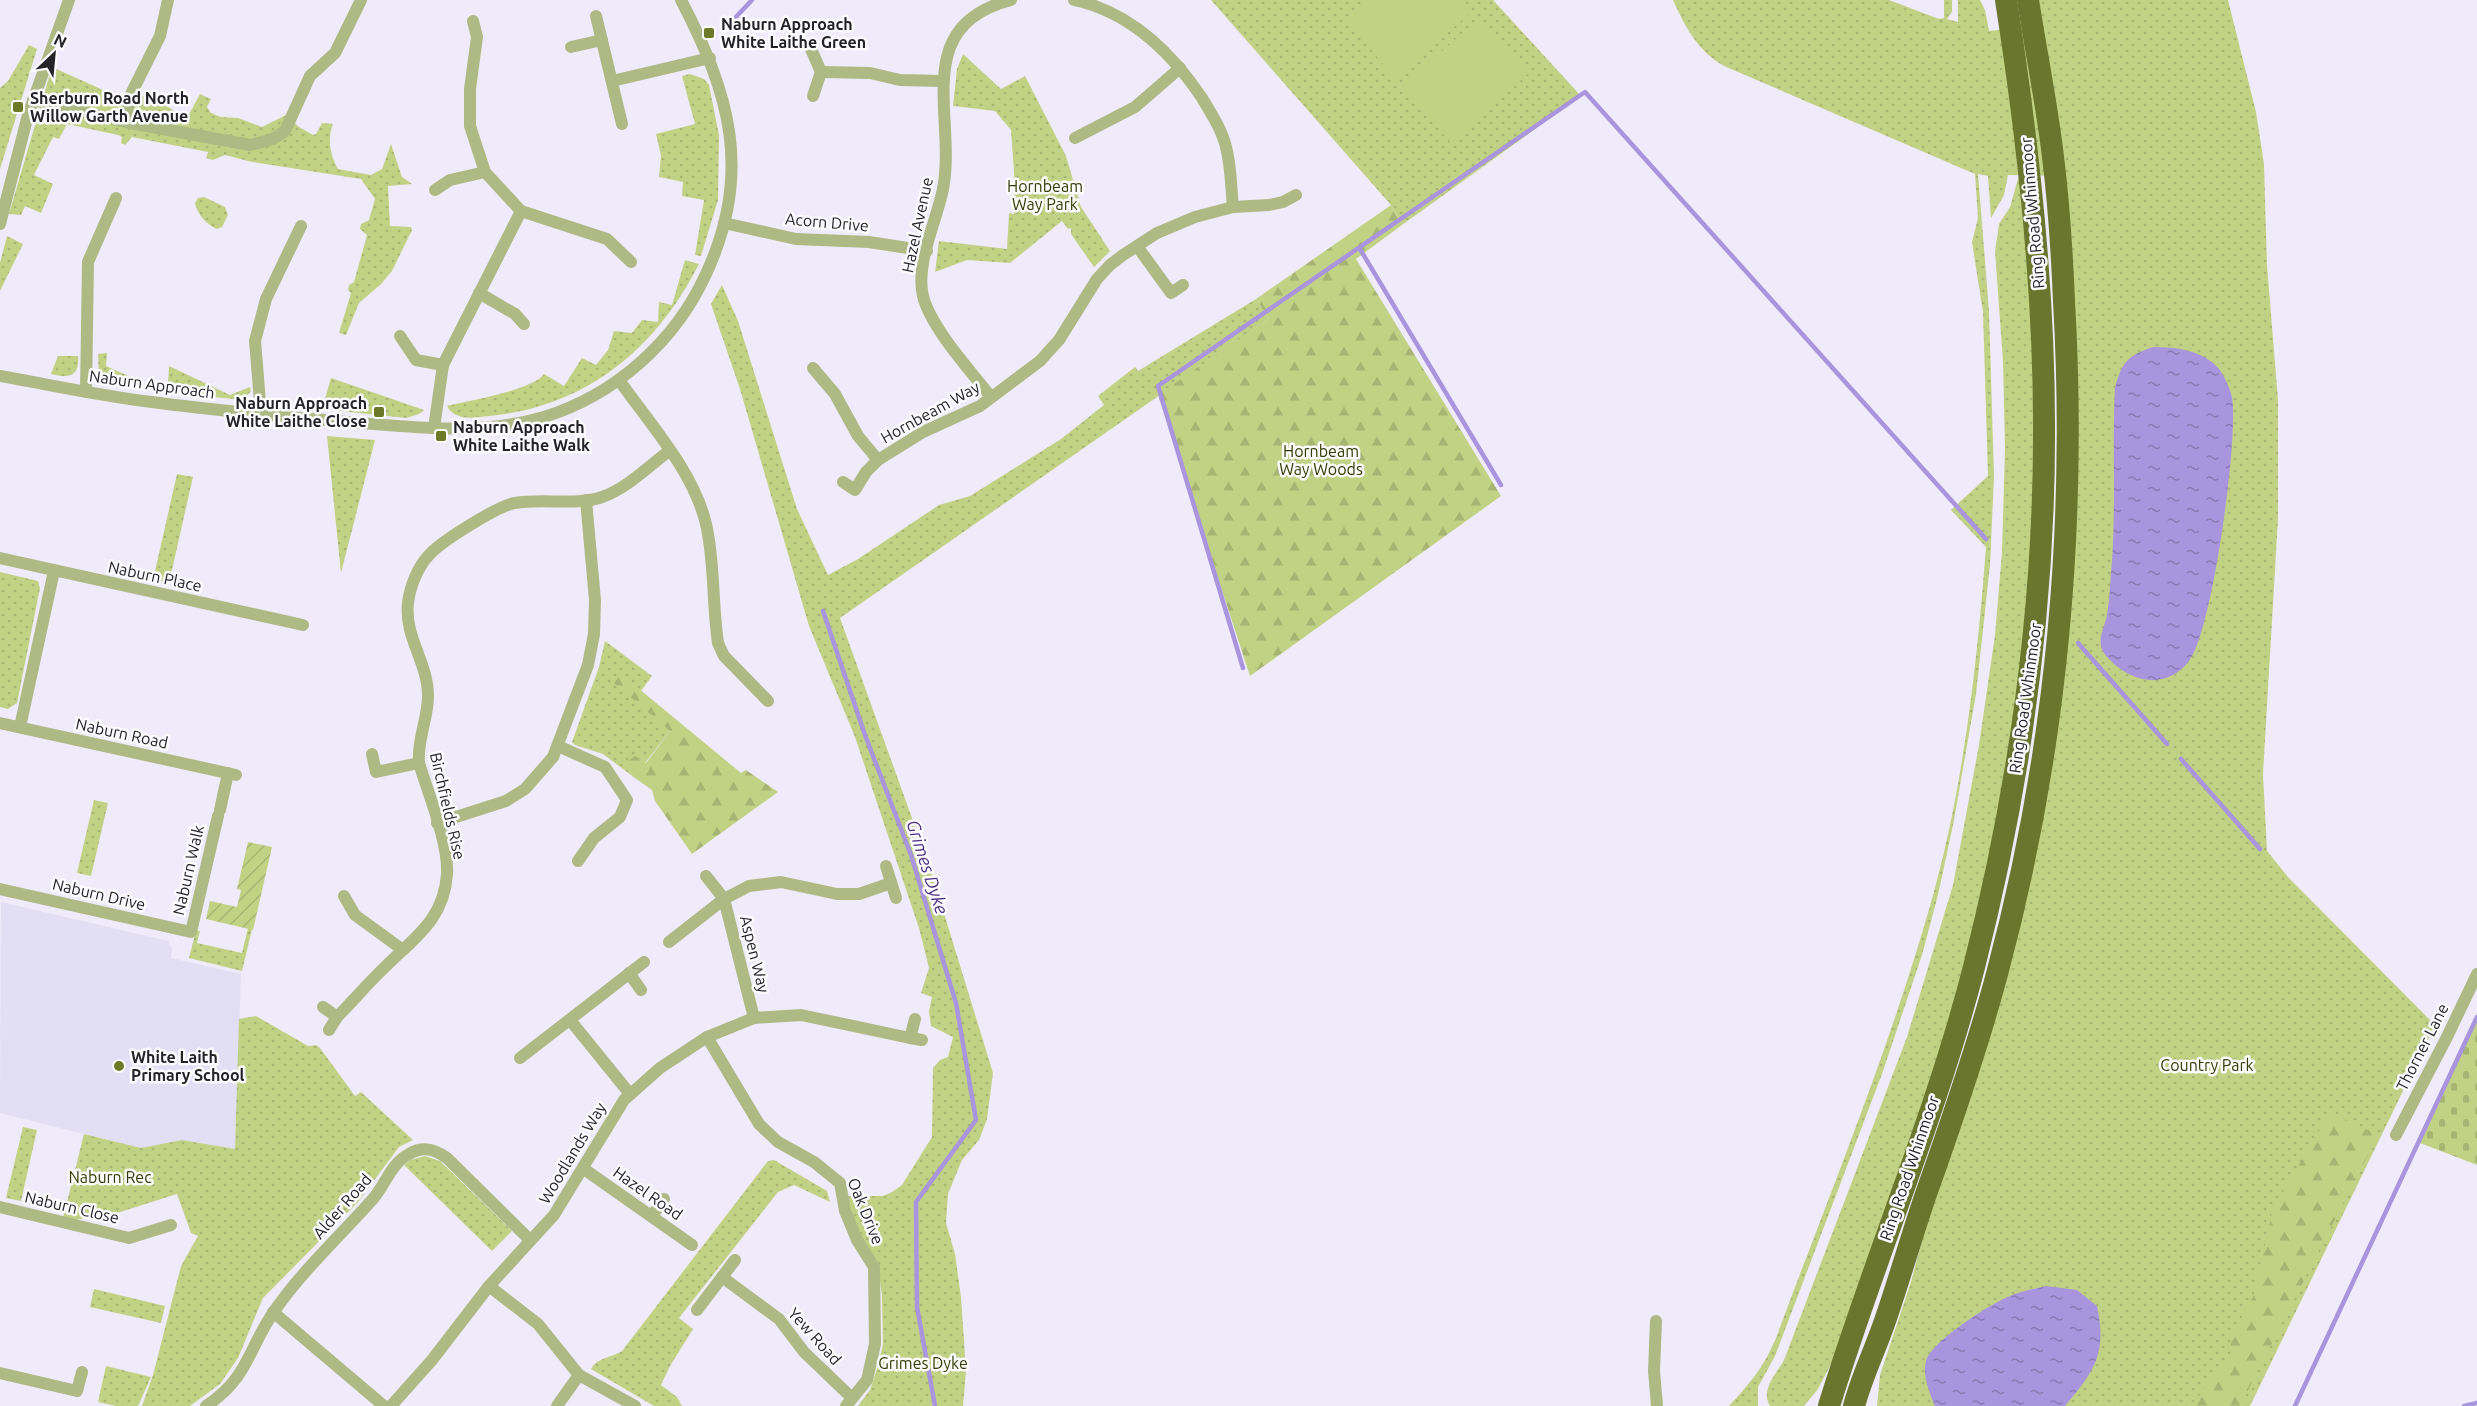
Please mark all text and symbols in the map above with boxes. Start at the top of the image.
place label: Naburn Approach White Laithe Green [721,15,866,51]
north arrow [24,24,84,84]
marker: Naburn Approach White Laithe Green [702,26,716,40]
text: N [51,30,70,51]
place label: Sherburn Road North Willow Garth Avenue [30,89,189,125]
marker: Sherburn Road North Willow Garth Avenue [11,100,25,114]
street label: Ring Road Whinmoor [2016,137,2048,289]
street label: Hazel Avenue [898,176,936,274]
park label: Hornbeam Way Park [1007,177,1083,213]
street label: Acorn Drive [784,209,870,235]
street label: Naburn Approach [88,366,216,402]
street label: Hornbeam Way [878,377,983,447]
place label: Naburn Approach White Laithe Close [226,394,367,430]
marker: Naburn Approach White Laithe Close [372,405,386,419]
place label: Naburn Approach White Laithe Walk [453,418,590,454]
marker: Naburn Approach White Laithe Walk [434,429,448,443]
park label: Hornbeam Way Woods [1279,442,1363,478]
street label: Naburn Place [107,557,203,595]
street label: Ring Road Whinmoor [2006,622,2044,774]
street label: Naburn Road [74,714,170,752]
street label: Birchfields Rise [427,751,469,861]
water label: Grimes Dyke [903,817,953,916]
street label: Naburn Walk [169,823,207,917]
street label: Naburn Drive [51,875,147,913]
street label: Aspen Way [737,914,773,995]
street label: Thorner Lane [2392,1000,2452,1094]
place label: White Laith Primary School [131,1048,245,1084]
park label: Country Park [2160,1056,2254,1074]
marker: White Laith Primary School [112,1059,126,1073]
street label: Ring Road Whinmoor [1876,1093,1942,1243]
street label: Woodlands Way [535,1099,609,1207]
street label: Hazel Road [610,1163,686,1223]
park label: Naburn Rec [68,1168,152,1186]
street label: Alder Road [309,1170,375,1242]
street label: Oak Drive [845,1175,887,1247]
street label: Naburn Close [23,1187,121,1227]
street label: Yew Road [785,1304,845,1368]
park label: Grimes Dyke [878,1354,968,1372]

